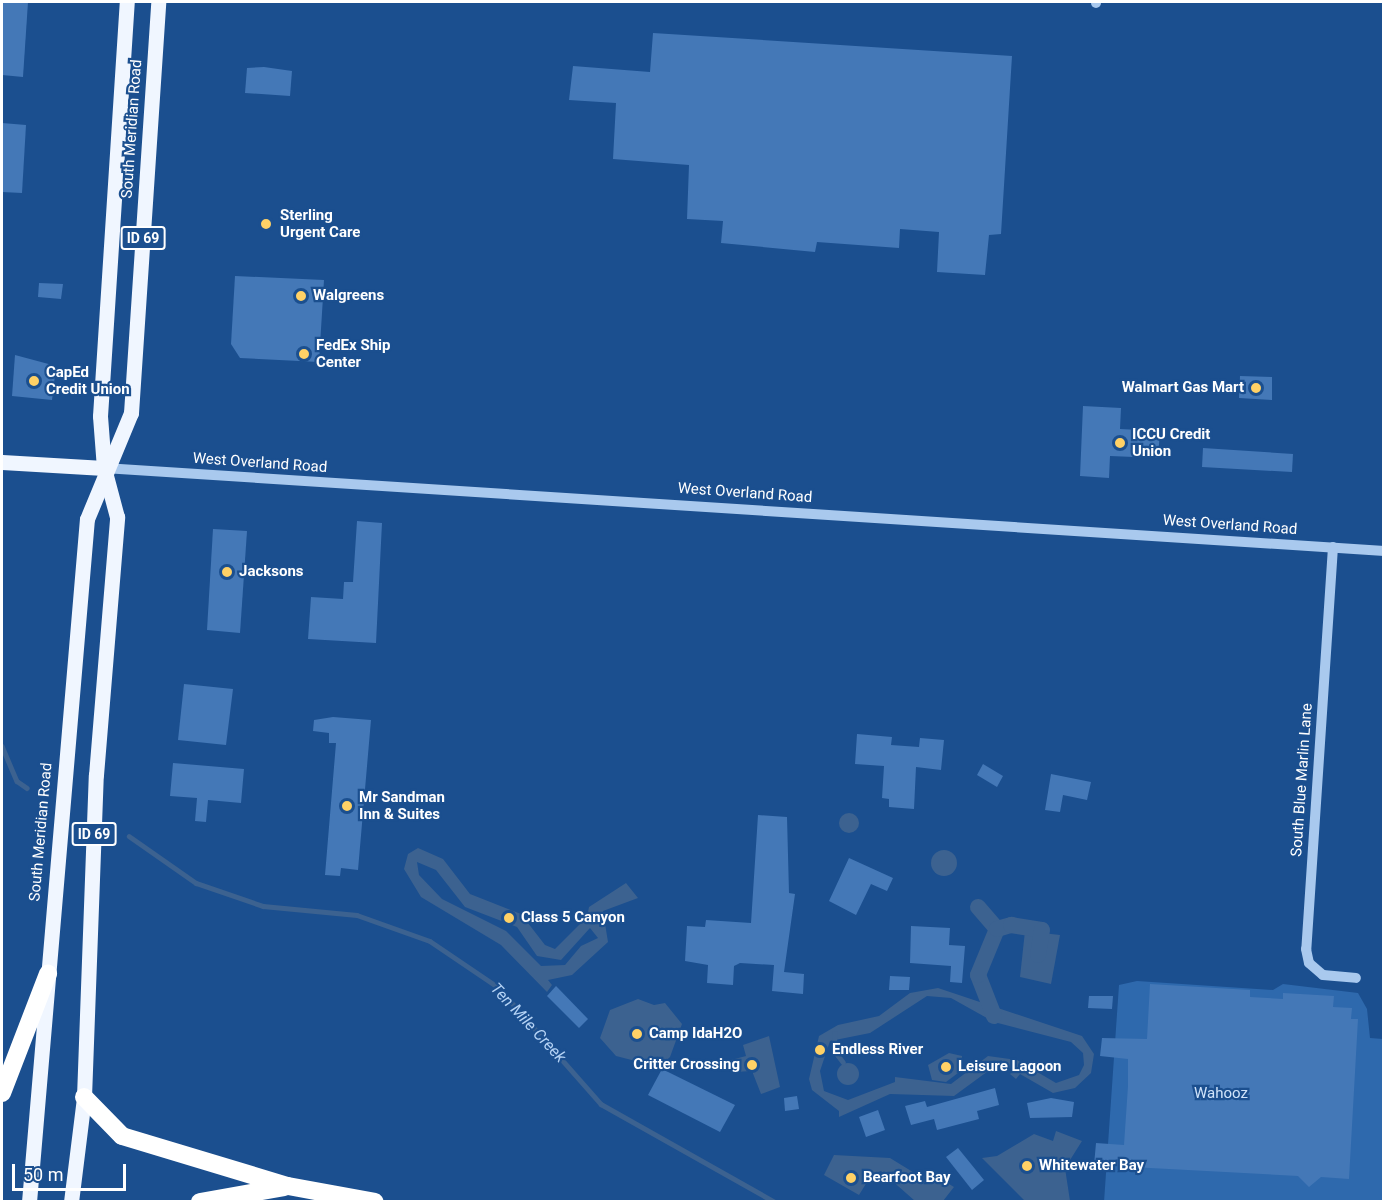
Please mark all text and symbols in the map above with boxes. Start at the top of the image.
street label: South Meridian Road [118,59,146,199]
place label: Sterling Urgent Care [280,206,360,241]
marker: Sterling Urgent Care [257,215,275,233]
road number: ID 69 [120,227,166,249]
place label: Walgreens [313,287,384,305]
marker: Walgreens [294,289,308,303]
place label: FedEx Ship Center [316,336,390,371]
marker: FedEx Ship Center [297,347,311,361]
place label: CapEd Credit Union [46,363,130,398]
marker: CapEd Credit Union [27,374,41,388]
place label: Walmart Gas Mart [1122,379,1244,397]
marker: Walmart Gas Mart [1249,381,1263,395]
place label: ICCU Credit Union [1132,425,1210,460]
marker: ICCU Credit Union [1113,436,1127,450]
street label: West Overland Road [192,449,328,477]
street label: West Overland Road [677,479,813,507]
street label: West Overland Road [1162,511,1298,539]
place label: Jacksons [239,563,304,581]
marker: Jacksons [220,565,234,579]
street label: South Blue Marlin Lane [1288,703,1316,857]
street label: South Meridian Road [26,762,56,902]
place label: Mr Sandman Inn & Suites [359,788,445,823]
marker: Mr Sandman Inn & Suites [340,799,354,813]
road number: ID 69 [72,823,116,845]
place label: Class 5 Canyon [521,909,625,927]
marker: Class 5 Canyon [502,911,516,925]
water label: Ten Mile Creek [486,979,570,1067]
place label: Camp IdaH2O [649,1025,742,1043]
marker: Camp IdaH2O [630,1027,644,1041]
place label: Endless River [832,1041,923,1059]
marker: Endless River [813,1043,827,1057]
place label: Critter Crossing [633,1056,740,1074]
marker: Critter Crossing [745,1058,759,1072]
place label: Leisure Lagoon [958,1058,1062,1076]
marker: Leisure Lagoon [939,1060,953,1074]
park label: Wahooz [1194,1085,1248,1103]
scale bar [15,1152,129,1190]
place label: Whitewater Bay [1039,1157,1144,1175]
marker: Whitewater Bay [1020,1159,1034,1173]
text: 50 m [23,1164,63,1185]
place label: Bearfoot Bay [863,1169,950,1187]
marker: Bearfoot Bay [844,1171,858,1185]

